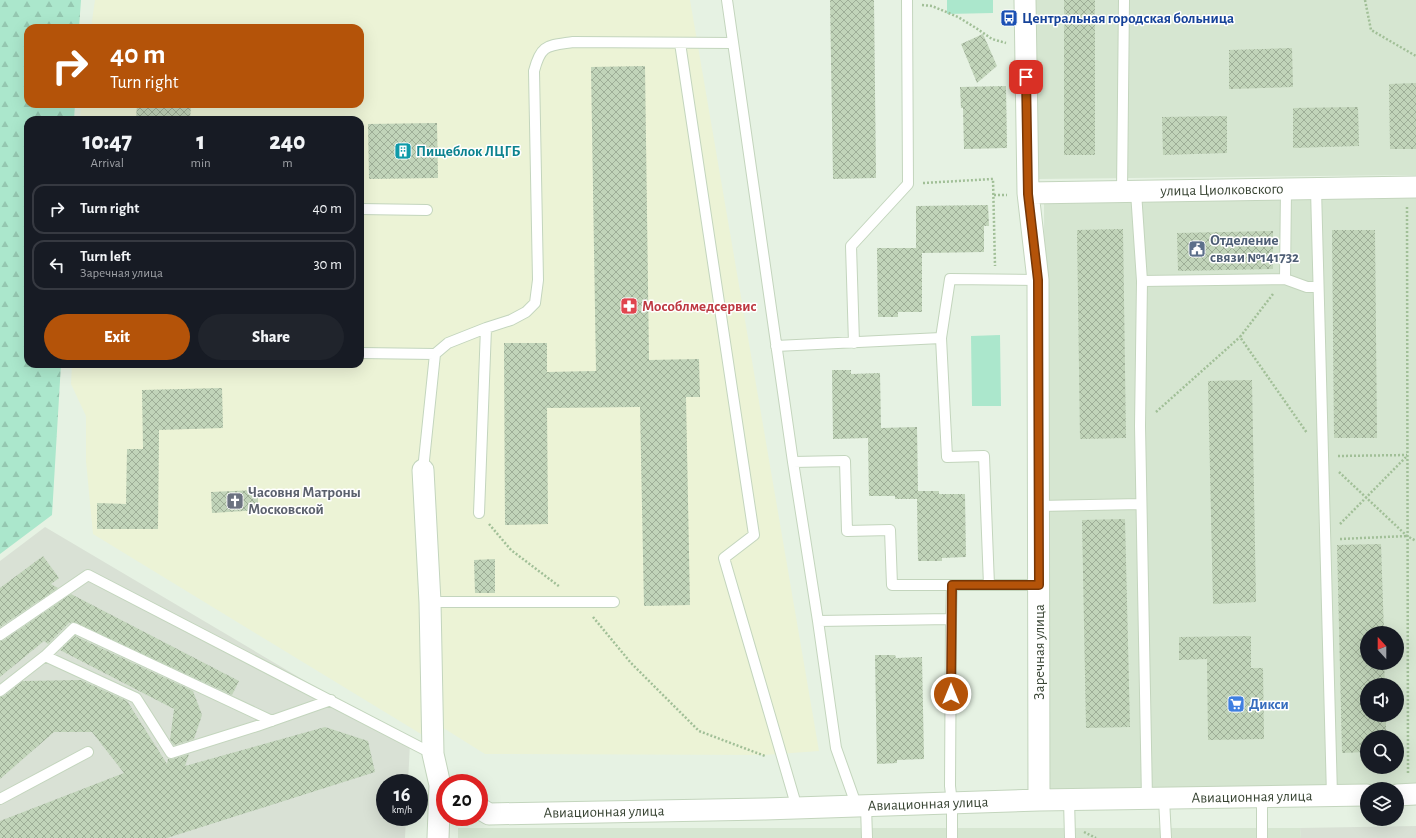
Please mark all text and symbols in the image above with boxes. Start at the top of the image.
bus stop icon: Центральная городская больница [999,8,1019,28]
place label: Центральная городская больница [1022,11,1234,26]
icon: right [44,40,96,92]
text: 40 m [110,41,166,69]
pin [1009,60,1043,94]
icon: arrive [1015,66,1037,88]
text: Turn right [110,74,179,92]
text: 10:47 [82,130,132,154]
text: 1 [196,130,205,154]
text: 240 [269,130,306,154]
building icon: Пищеблок ЛЦГБ [393,141,413,161]
place label: Пищеблок ЛЦГБ [416,144,520,159]
text: Arrival [91,157,124,170]
text: min [191,157,211,170]
text: m [282,157,293,170]
street label: улица Циолковского [1159,181,1284,199]
icon: right [46,198,68,220]
text: Turn right [80,201,139,216]
text: 40 m [312,201,342,216]
place label: Отделение связи №141732 [1210,233,1299,265]
public building icon: Отделение связи №141732 [1187,239,1207,259]
text: Turn left [80,249,131,264]
icon: left [46,254,68,276]
text: 30 m [313,257,342,272]
text: Заречная улица [80,267,163,280]
pharmacy icon: Мособлмедсервис [619,296,639,316]
place label: Мособлмедсервис [642,299,757,314]
button: Exit [44,314,190,360]
button: Share [198,314,344,360]
place label: Часовня Матроны Московской [248,485,361,517]
church icon: Часовня Матроны Московской [225,491,245,511]
street label: Заречная улица [1032,604,1047,700]
north arrow [1360,626,1404,670]
map controls [1360,626,1404,826]
position arrow [930,673,972,715]
button: sound [1360,678,1404,722]
supermarket icon: Дикси [1226,694,1246,714]
place label: Дикси [1249,697,1289,712]
button: search [1360,730,1404,774]
speed limit sign: 20 [436,774,488,826]
button: layers [1360,782,1404,826]
text: 16 [394,785,410,805]
street label: Авиационная улица [1191,788,1313,806]
street label: Авиационная улица [867,794,989,814]
street label: Авиационная улица [543,803,665,821]
text: km/h [392,805,412,815]

